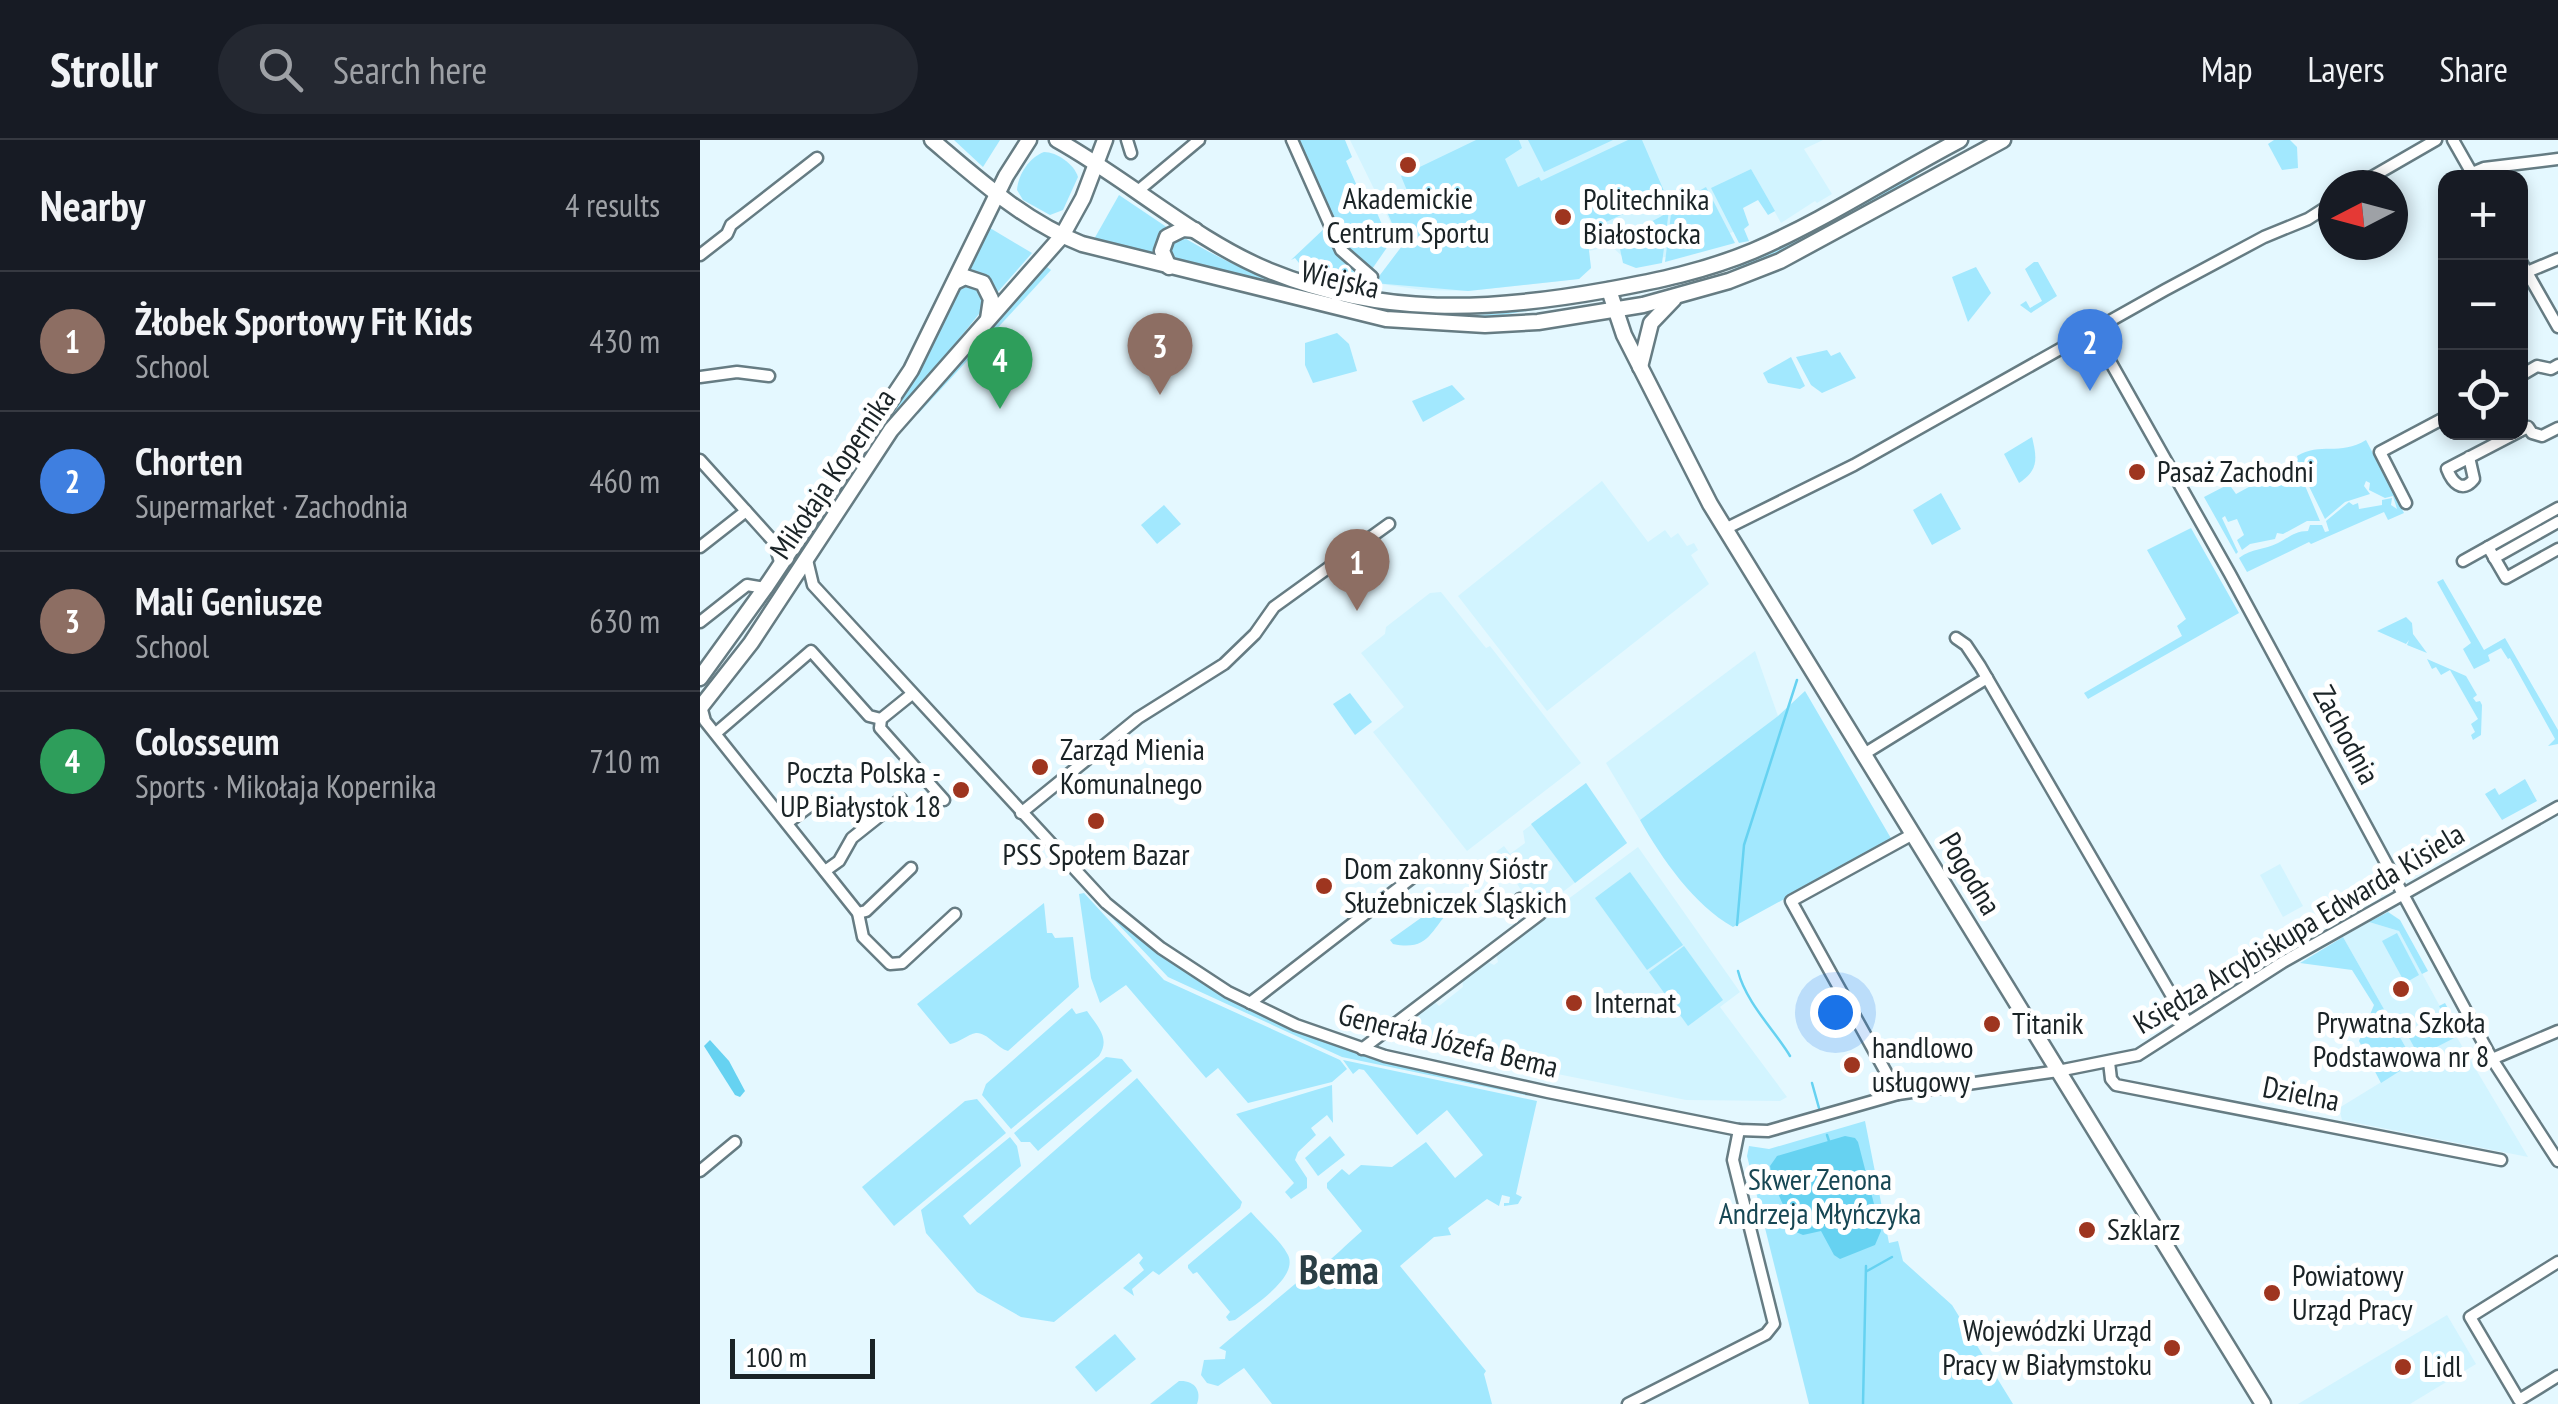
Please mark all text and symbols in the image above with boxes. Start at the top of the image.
search box [218,24,918,114]
text: Strollr [50,38,158,100]
icon: search [253,42,308,97]
text: Search here [333,45,487,94]
text: Map [2201,46,2252,92]
text: Layers [2307,46,2385,92]
text: Share [2440,46,2508,92]
marker: Akademickie Centrum Sportu [1397,154,1419,176]
north arrow [2318,170,2408,260]
map controls [2438,170,2528,440]
button: + [2438,170,2528,260]
text: Nearby [40,178,145,233]
place label: Akademickie Centrum Sportu [1327,178,1489,251]
place label: Politechnika Białostocka [1583,179,1709,252]
text: 4 results [565,184,660,226]
marker: Politechnika Białostocka [1552,206,1574,228]
street label: Wiejska [1297,251,1383,306]
button: − [2438,260,2528,350]
text: Żłobek Sportowy Fit Kids [135,296,473,345]
pin: 2 [2058,308,2122,391]
pin: 3 [1128,312,1192,395]
text: 1 [65,320,80,362]
text: 430 m [589,320,660,362]
pin: 4 [968,326,1032,409]
text: School [135,345,209,387]
button: locate [2438,350,2528,440]
street label: Mikołaja Kopernika [760,380,903,566]
text: Chorten [135,436,243,485]
place label: Pasaż Zachodni [2157,451,2314,490]
text: 2 [65,460,80,502]
text: 460 m [589,460,660,502]
marker: Pasaż Zachodni [2126,461,2148,483]
text: Supermarket · Zachodnia [135,485,408,527]
pin: 1 [1324,528,1390,611]
text: Mali Geniusze [135,576,323,625]
text: 3 [65,600,80,642]
text: 630 m [589,600,660,642]
text: School [135,625,209,667]
street label: Zachodnia [2305,678,2389,790]
text: Colosseum [135,716,279,765]
place label: Zarząd Mienia Komunalnego [1060,729,1205,802]
text: 4 [65,740,80,782]
text: 710 m [589,740,660,782]
place label: Poczta Polska - UP Białystok 18 [780,752,941,825]
marker: Zarząd Mienia Komunalnego [1029,756,1051,778]
text: Sports · Mikołaja Kopernika [135,765,436,807]
marker: Poczta Polska - UP Białystok 18 [950,779,972,801]
marker: PSS Społem Bazar [1085,810,1107,832]
street label: Księdza Arcybiskupa Edwarda Kisiela [2126,813,2471,1042]
street label: Pogodna [1931,825,2011,922]
place label: PSS Społem Bazar [1003,834,1190,873]
place label: Dom zakonny Sióstr Służebniczek Śląskich [1344,848,1567,921]
marker: Dom zakonny Sióstr Służebniczek Śląskich [1313,875,1335,897]
marker: Prywatna Szkoła Podstawowa nr 8 [2390,978,2412,1000]
place label: Internat [1594,982,1677,1021]
your location [1810,987,1861,1038]
marker: Internat [1563,992,1585,1014]
street label: Generała Józefa Bema [1334,993,1562,1086]
place label: Prywatna Szkoła Podstawowa nr 8 [2313,1002,2489,1075]
place label: Titanik [2012,1003,2084,1042]
marker: Titanik [1981,1013,2003,1035]
place label: handlowo usługowy [1872,1027,1973,1100]
marker: handlowo usługowy [1841,1054,1863,1076]
street label: Dzielna [2260,1066,2343,1119]
park label: Skwer Zenona Andrzeja Młyńczyka [1719,1159,1921,1232]
place label: Szklarz [2107,1209,2180,1248]
marker: Szklarz [2076,1219,2098,1241]
district label: Bema [1299,1243,1379,1295]
place label: Powiatowy Urząd Pracy [2292,1255,2413,1328]
marker: Powiatowy Urząd Pracy [2261,1282,2283,1304]
place label: Wojewódzki Urząd Pracy w Białymstoku [1942,1310,2152,1383]
scale bar [730,1334,875,1378]
marker: Wojewódzki Urząd Pracy w Białymstoku [2161,1337,2183,1359]
text: 100 m [745,1338,807,1375]
place label: Lidl [2423,1346,2462,1385]
marker: Lidl [2392,1356,2414,1378]

